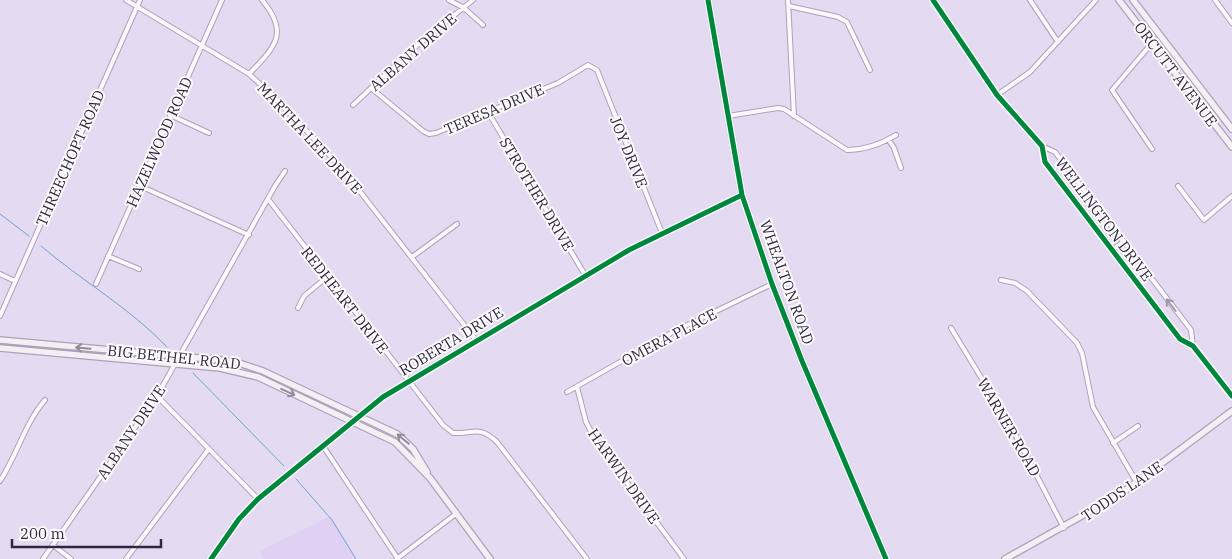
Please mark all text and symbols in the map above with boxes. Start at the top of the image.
street label: ALBANY DRIVE [366,9,460,95]
street label: ORCUTT AVENUE [1130,18,1222,130]
street label: HAZELWOOD ROAD [122,74,196,210]
street label: MARTHA LEE DRIVE [253,78,367,198]
street label: TERESA DRIVE [441,79,547,139]
street label: THREECHOPT ROAD [31,87,109,229]
street label: JOY DRIVE [606,113,652,191]
street label: STROTHER DRIVE [496,134,578,254]
street label: WELLINGTON DRIVE [1051,153,1157,285]
street label: WHEALTON ROAD [756,217,818,347]
street label: REDHEART DRIVE [297,243,393,357]
one-way arrow [1166,299,1177,312]
street label: ROBERTA DRIVE [395,302,507,380]
street label: OMERA PLACE [618,304,720,370]
street label: BIG BETHEL ROAD [106,341,242,373]
one-way arrow [75,343,91,352]
street label: WARNER ROAD [973,374,1045,480]
street label: ALBANY DRIVE [93,381,169,483]
one-way arrow [280,387,295,397]
street label: HARWIN DRIVE [584,425,664,527]
one-way arrow [396,433,409,444]
street label: TODDS LANE [1078,457,1166,525]
scale bar [12,516,161,548]
text: 200 m [20,524,65,543]

